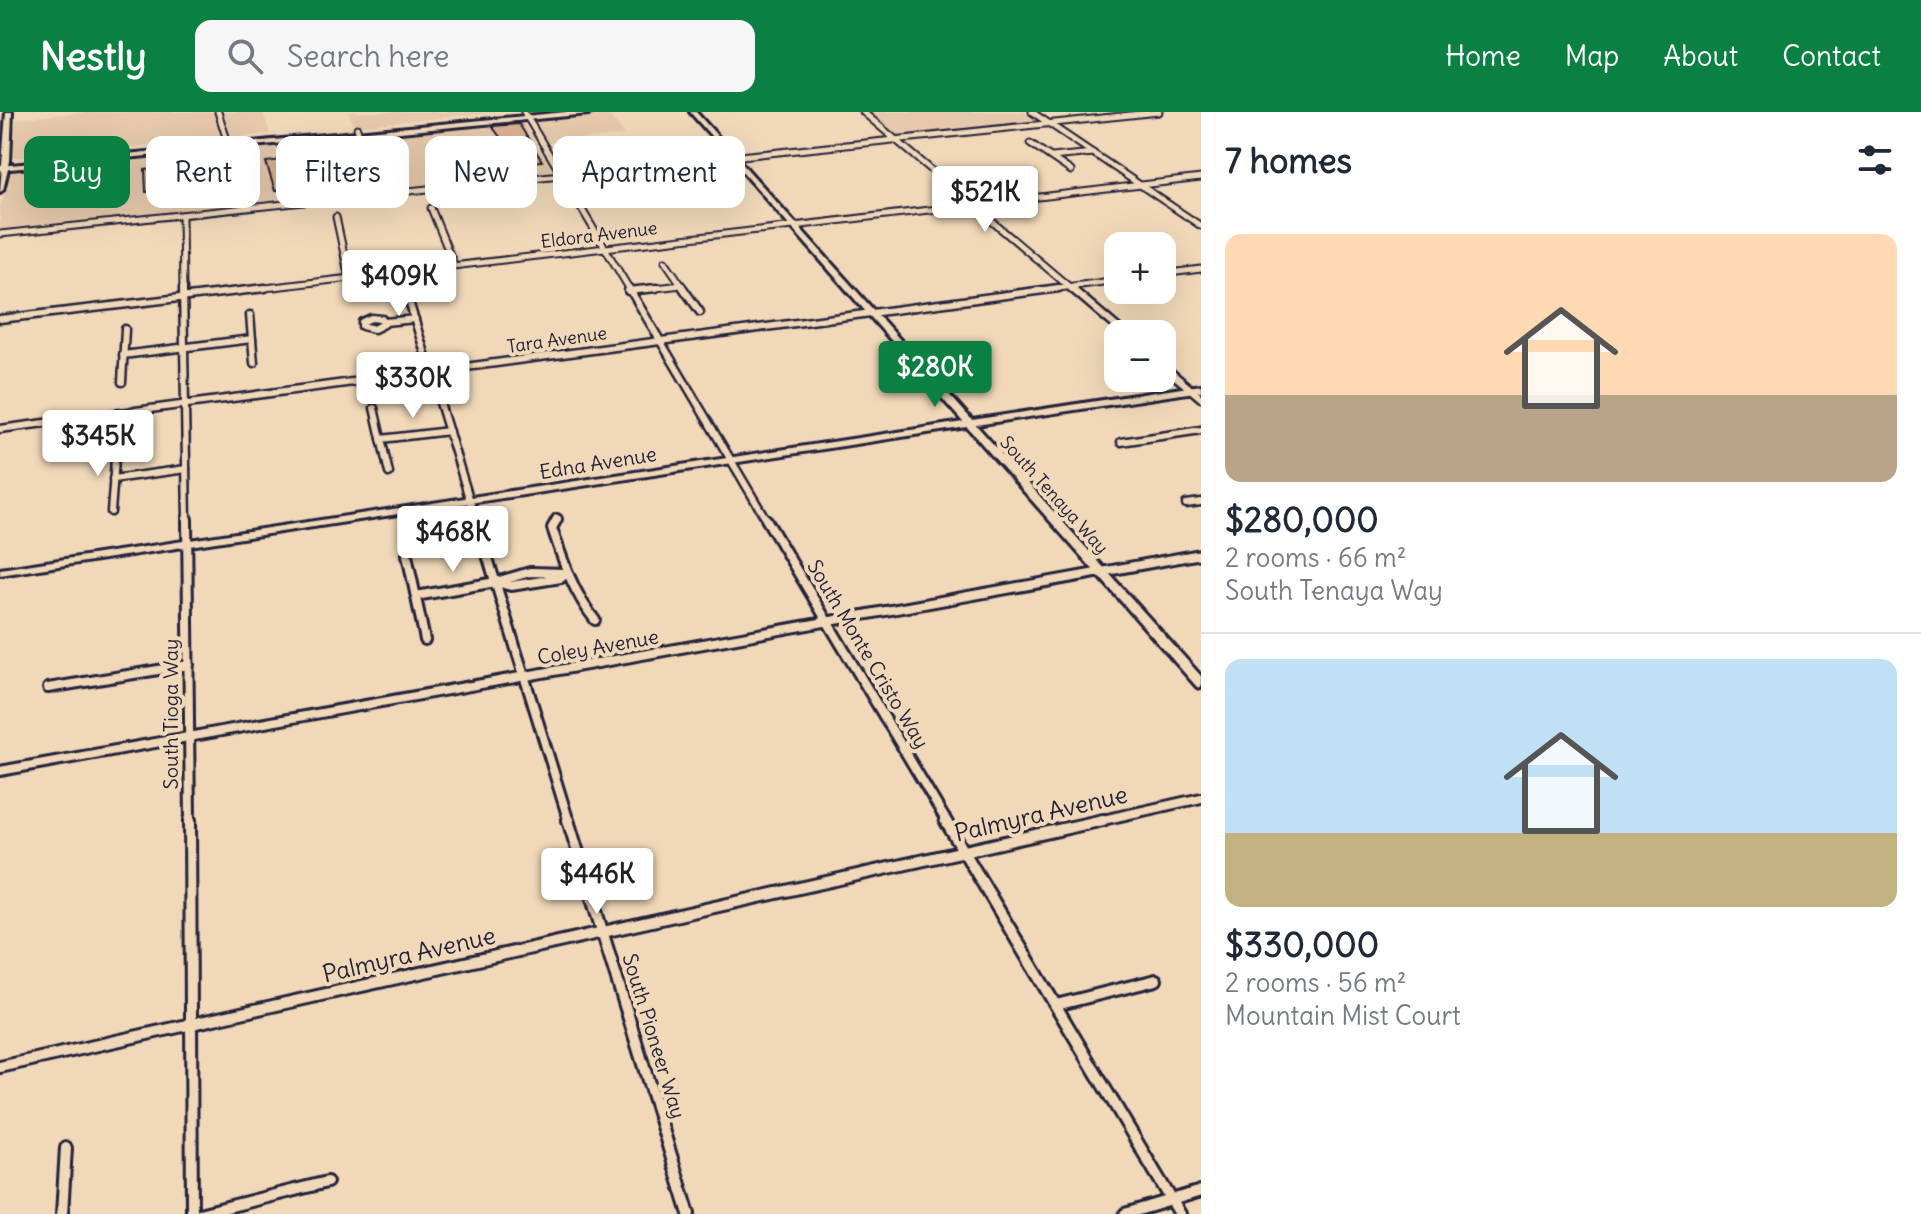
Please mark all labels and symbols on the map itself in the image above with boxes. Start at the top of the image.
pin: $521K [929,166,1041,234]
street label: Eldora Avenue [539,216,659,253]
pin: $409K [343,250,455,318]
street label: Tara Avenue [506,321,608,358]
pin: $280K [879,341,991,409]
pin: $330K [357,352,469,420]
pin: $345K [42,410,154,478]
street label: South Tenaya Way [995,431,1113,558]
street label: Edna Avenue [538,441,658,484]
pin: $468K [397,506,509,574]
street label: South Monte Cristo Way [802,555,935,753]
street label: Coley Avenue [535,624,660,669]
street label: South Tioga Way [158,639,183,789]
street label: Palmyra Avenue [951,779,1130,848]
pin: $446K [541,848,653,916]
street label: Palmyra Avenue [319,920,498,989]
street label: South Pioneer Way [618,950,691,1121]

